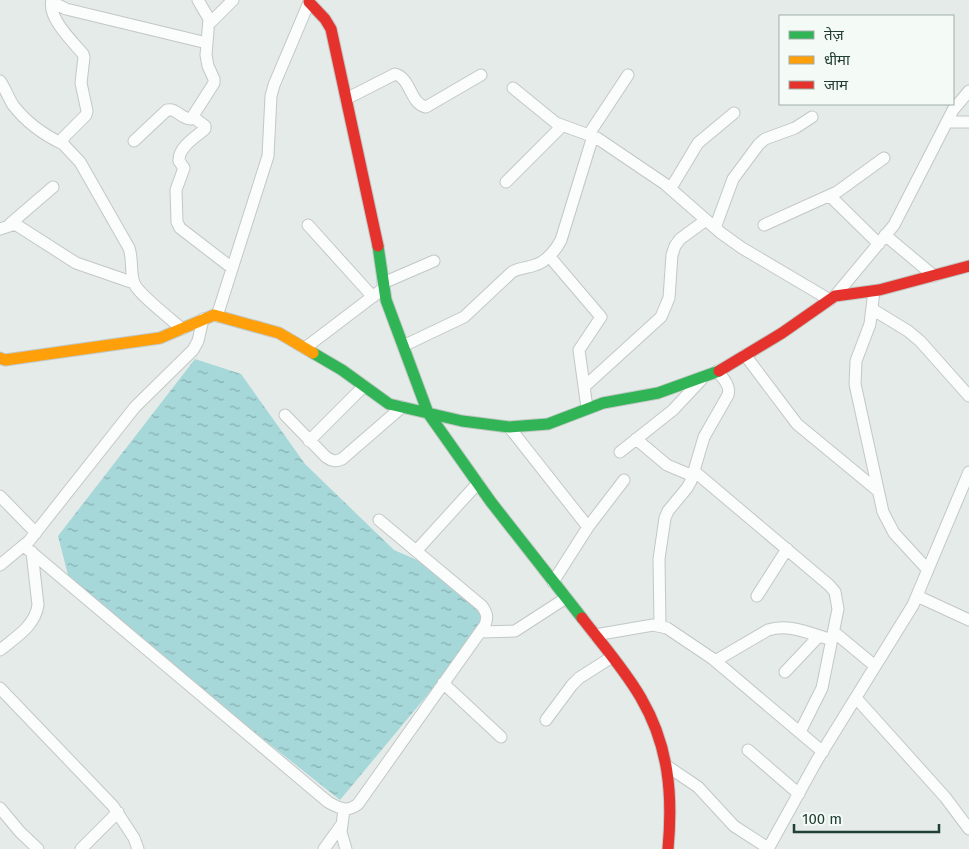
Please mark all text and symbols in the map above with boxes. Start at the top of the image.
legend [779,15,954,105]
text: तेज़ [824,26,845,44]
text: धीमा [824,51,851,69]
text: जाम [824,76,849,94]
scale bar [794,802,939,834]
text: 100 m [802,810,842,828]

